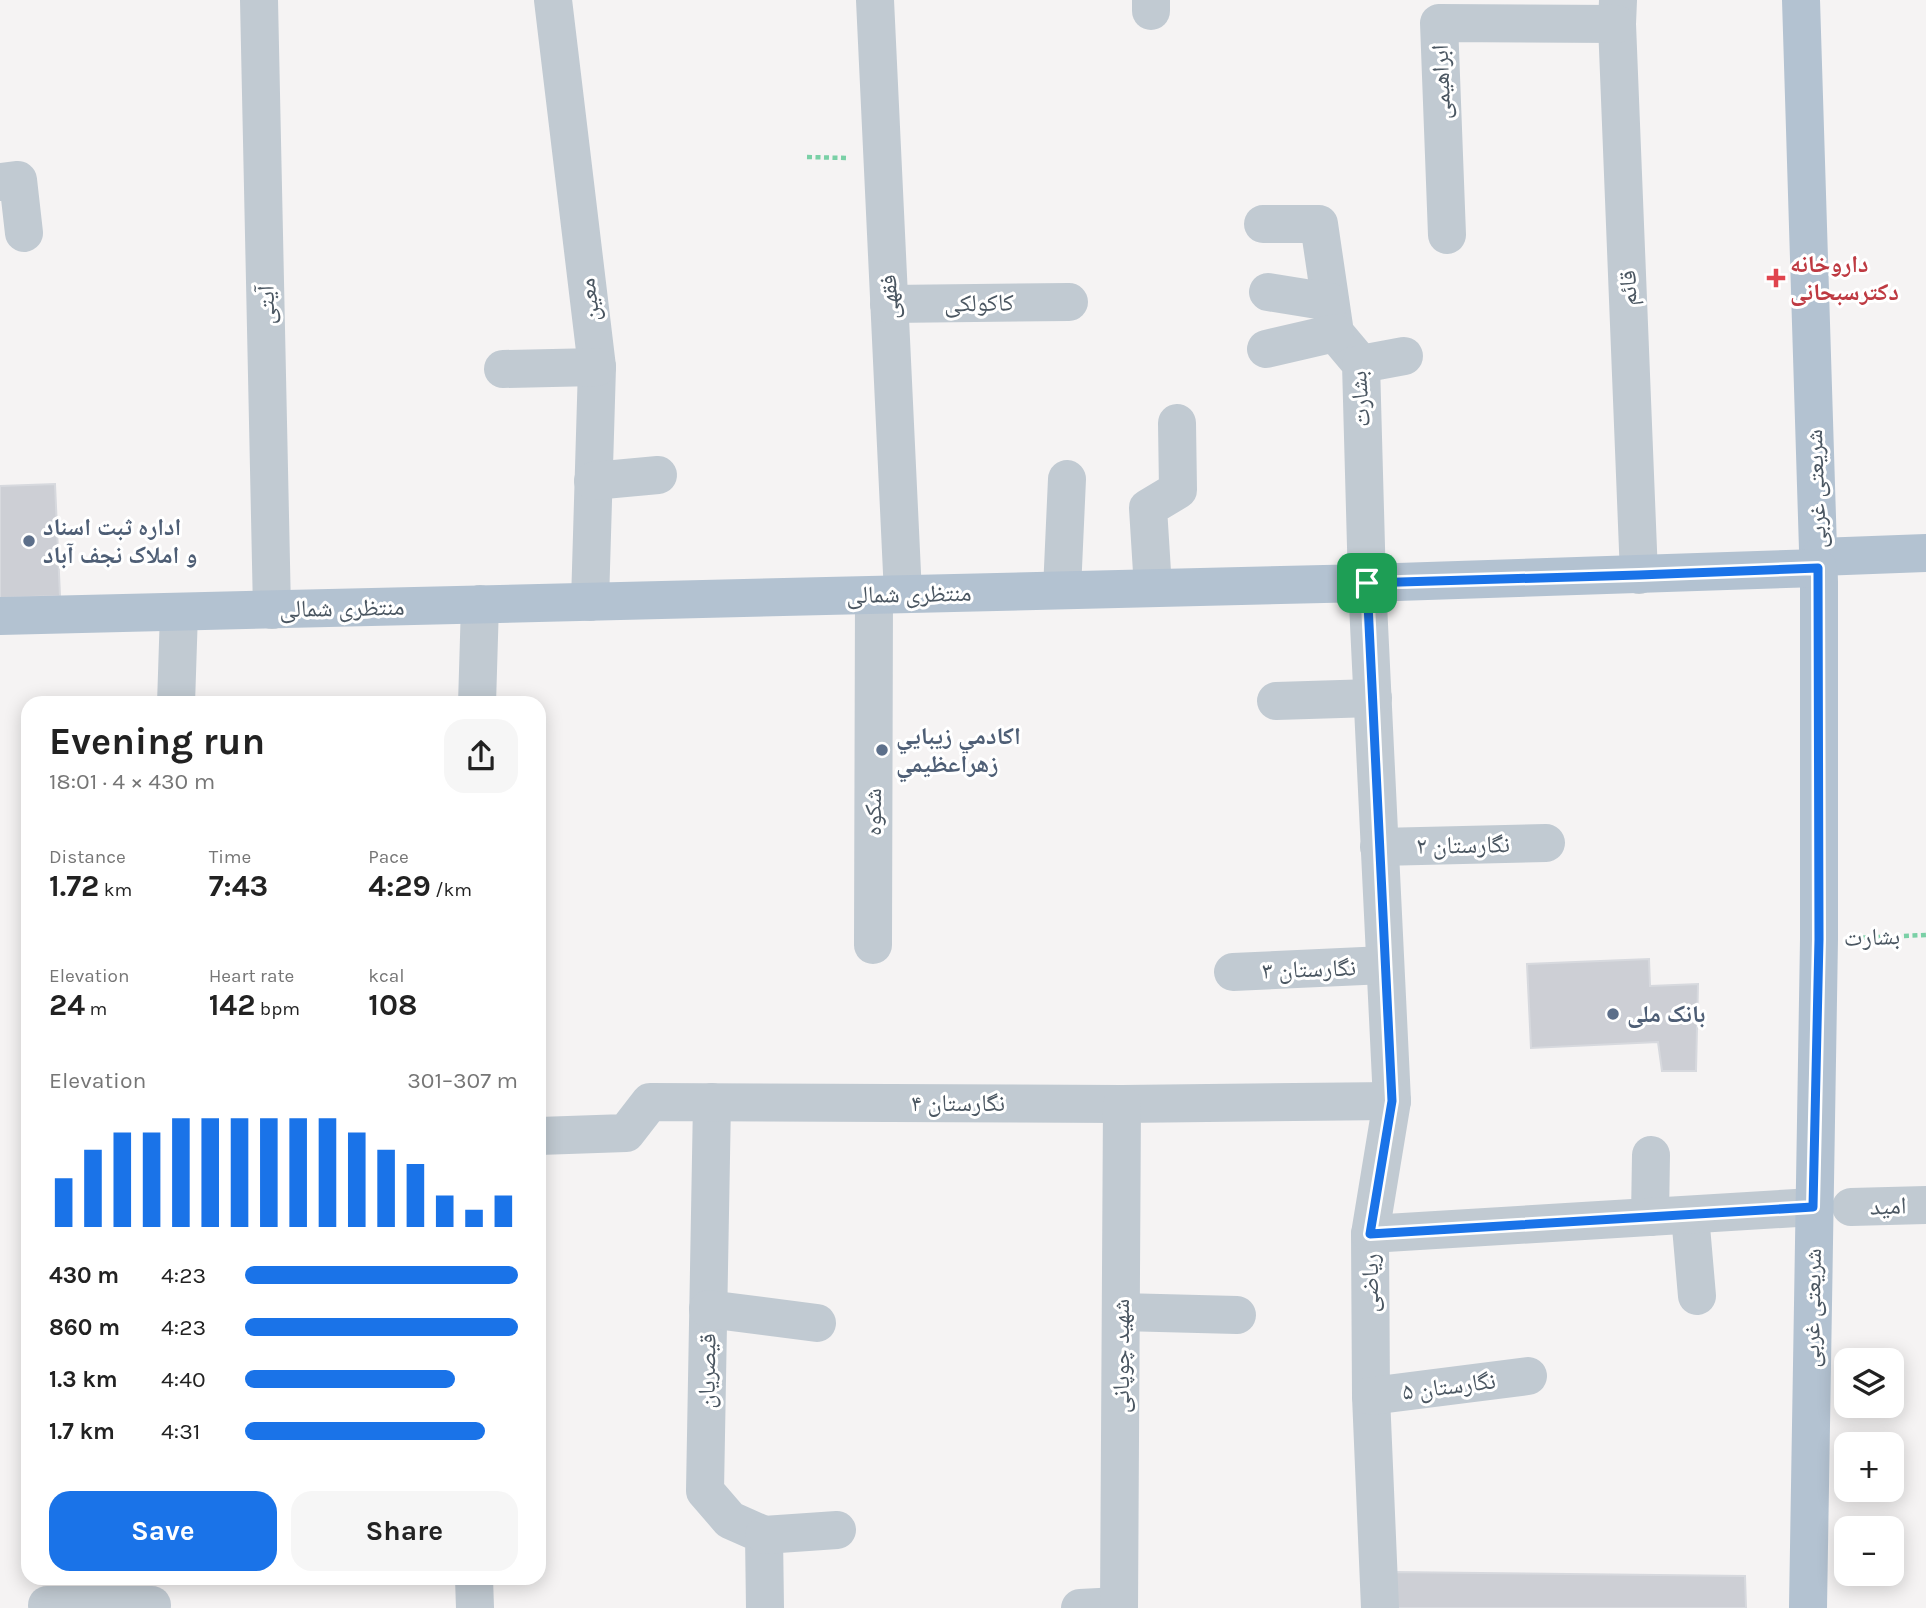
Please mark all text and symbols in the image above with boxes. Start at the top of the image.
street label: ابراهیمی [1426,44,1456,120]
place label: داروخانه دکترسبحانی [1790,250,1899,306]
street label: قائم [1613,270,1645,306]
marker: داروخانه دکترسبحانی [1768,270,1784,286]
street label: فقهی [874,274,904,320]
street label: معین [572,277,606,323]
street label: آیتی [252,284,280,325]
street label: کاکولکی [944,288,1014,318]
street label: بشارت [1344,370,1376,428]
street label: شریعتی غربی [1800,429,1832,549]
place label: اداره ثبت اسناد و املاک نجف آباد [43,513,197,569]
marker: اداره ثبت اسناد و املاک نجف آباد [21,533,37,549]
pin [1337,553,1397,613]
icon: arrive [1348,564,1386,602]
street label: منتظری شمالی [846,579,972,609]
street label: منتظری شمالی [279,593,405,623]
text: Evening run [49,719,265,764]
button: share [444,719,518,793]
place label: اكادمي زيبايي زهراعظيمي [896,722,1021,783]
marker: اكادمي زيبايي زهراعظيمي [874,742,890,758]
text: 18:01 · 4 × 430 m [49,768,215,795]
street label: شکوه [859,788,887,836]
street label: نگارستان ۲ [1416,830,1510,860]
text: Distance [49,846,126,868]
text: Time [209,846,251,868]
text: Pace [368,846,409,868]
text: 1.72 [49,868,99,904]
text: 7:43 [209,868,268,904]
text: 4:29 [368,868,431,904]
text: km [99,879,132,901]
text: /km [431,879,472,901]
street label: بشارت [1843,922,1901,952]
street label: نگارستان ۳ [1262,953,1356,985]
text: Elevation [49,965,129,987]
text: Heart rate [209,965,294,987]
text: kcal [368,965,405,987]
text: 24 [49,987,85,1023]
text: 142 [209,987,255,1023]
text: 108 [368,987,417,1023]
text: m [85,998,107,1020]
text: bpm [255,998,300,1020]
place label: بانک ملی [1627,1000,1705,1028]
marker: بانک ملی [1605,1006,1621,1022]
text: Elevation [49,1067,146,1094]
text: 301–307 m [407,1067,518,1094]
street label: نگارستان ۴ [911,1089,1005,1117]
street label: امید [1869,1191,1907,1221]
street label: شریعتی غربی [1797,1248,1827,1368]
street label: ریاضی [1356,1254,1384,1312]
text: 430 m [49,1262,119,1289]
text: 4:23 [161,1262,206,1289]
street label: شهید چوپانی [1107,1299,1135,1413]
text: 860 m [49,1314,120,1341]
text: 4:23 [161,1314,206,1341]
street label: قیصریان [692,1333,722,1409]
map controls [1834,1348,1904,1586]
button: layers [1834,1348,1904,1418]
text: 1.3 km [49,1366,118,1393]
text: 4:40 [161,1366,206,1393]
street label: نگارستان ۵ [1401,1366,1497,1406]
text: 1.7 km [49,1418,115,1445]
text: 4:31 [161,1418,200,1445]
button: + [1834,1432,1904,1502]
button: Save [49,1491,277,1571]
button: Share [291,1491,518,1571]
button: − [1834,1516,1904,1586]

